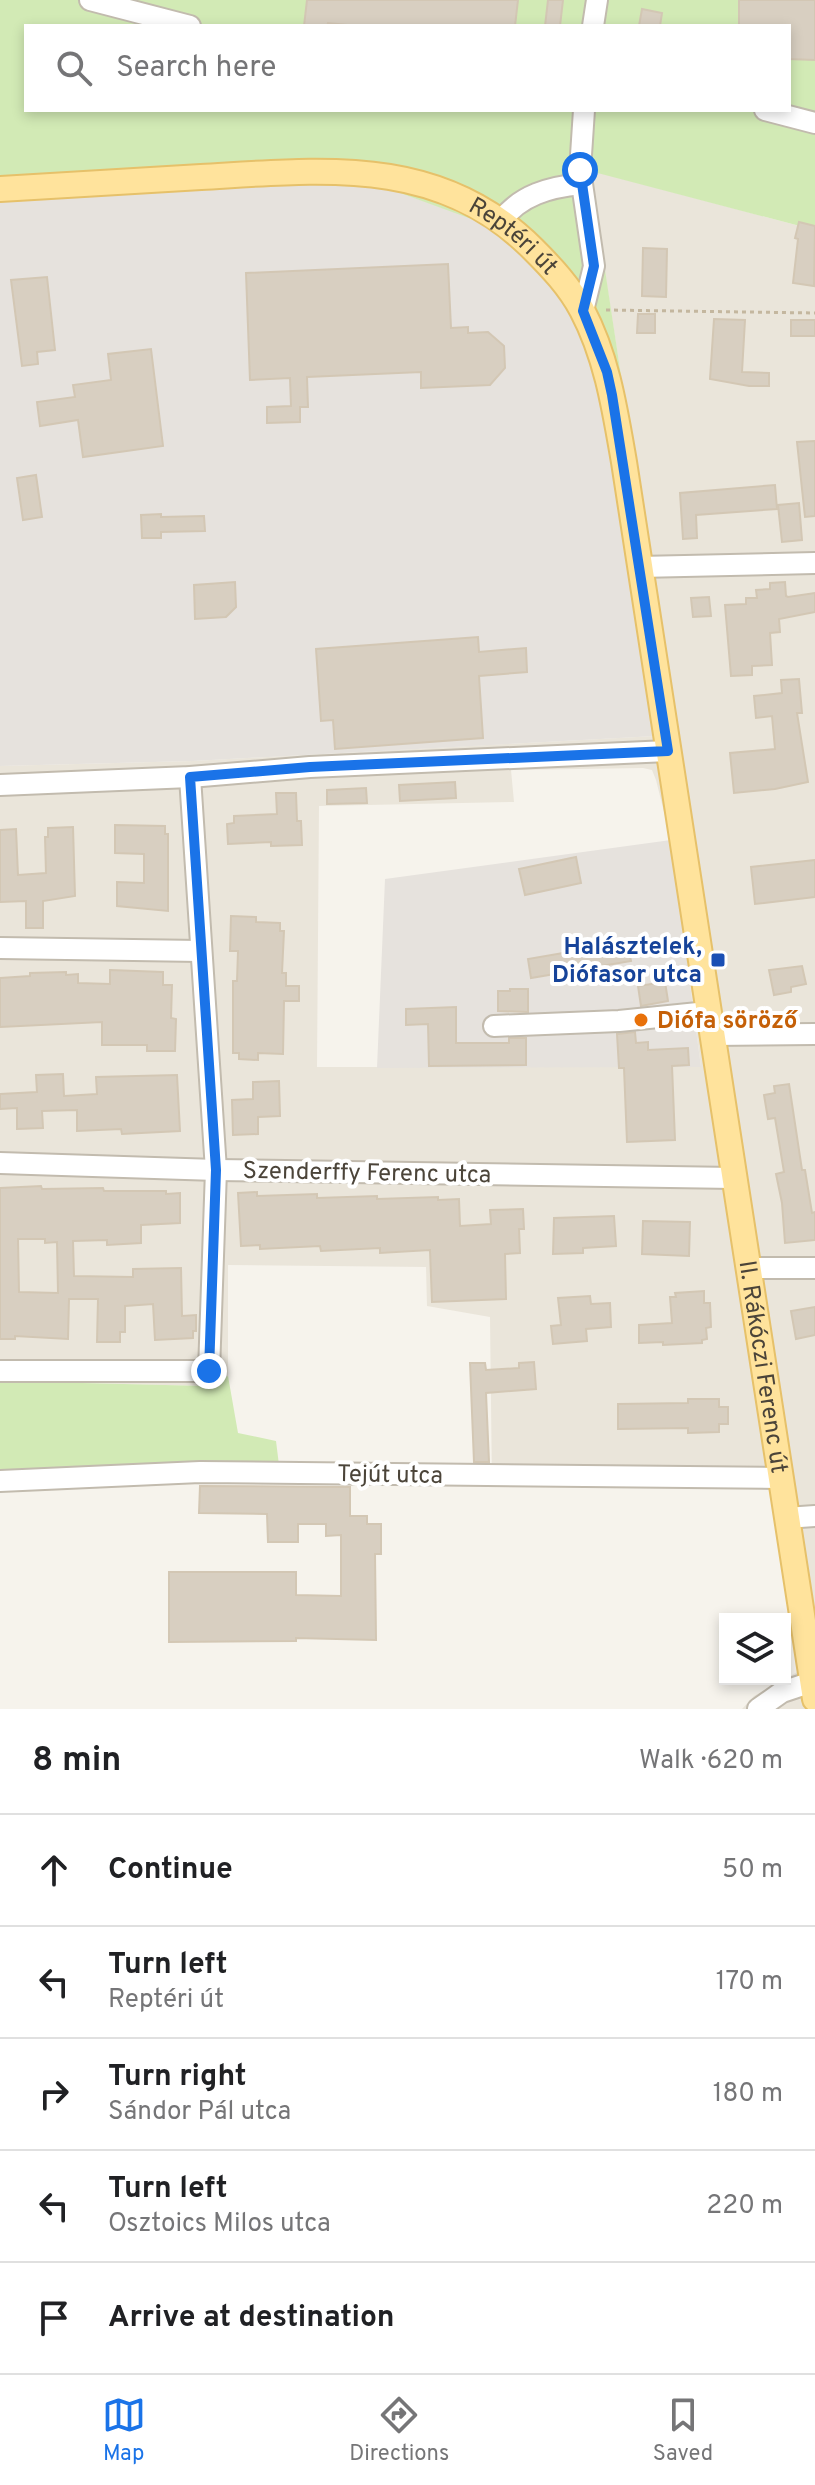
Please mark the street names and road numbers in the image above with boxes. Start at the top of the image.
street label: Reptéri út [463,192,563,282]
street label: Szenderffy Ferenc utca [242,1157,492,1191]
street label: II. Rákóczi Ferenc út [731,1259,793,1476]
street label: Tejút utca [337,1460,443,1492]

